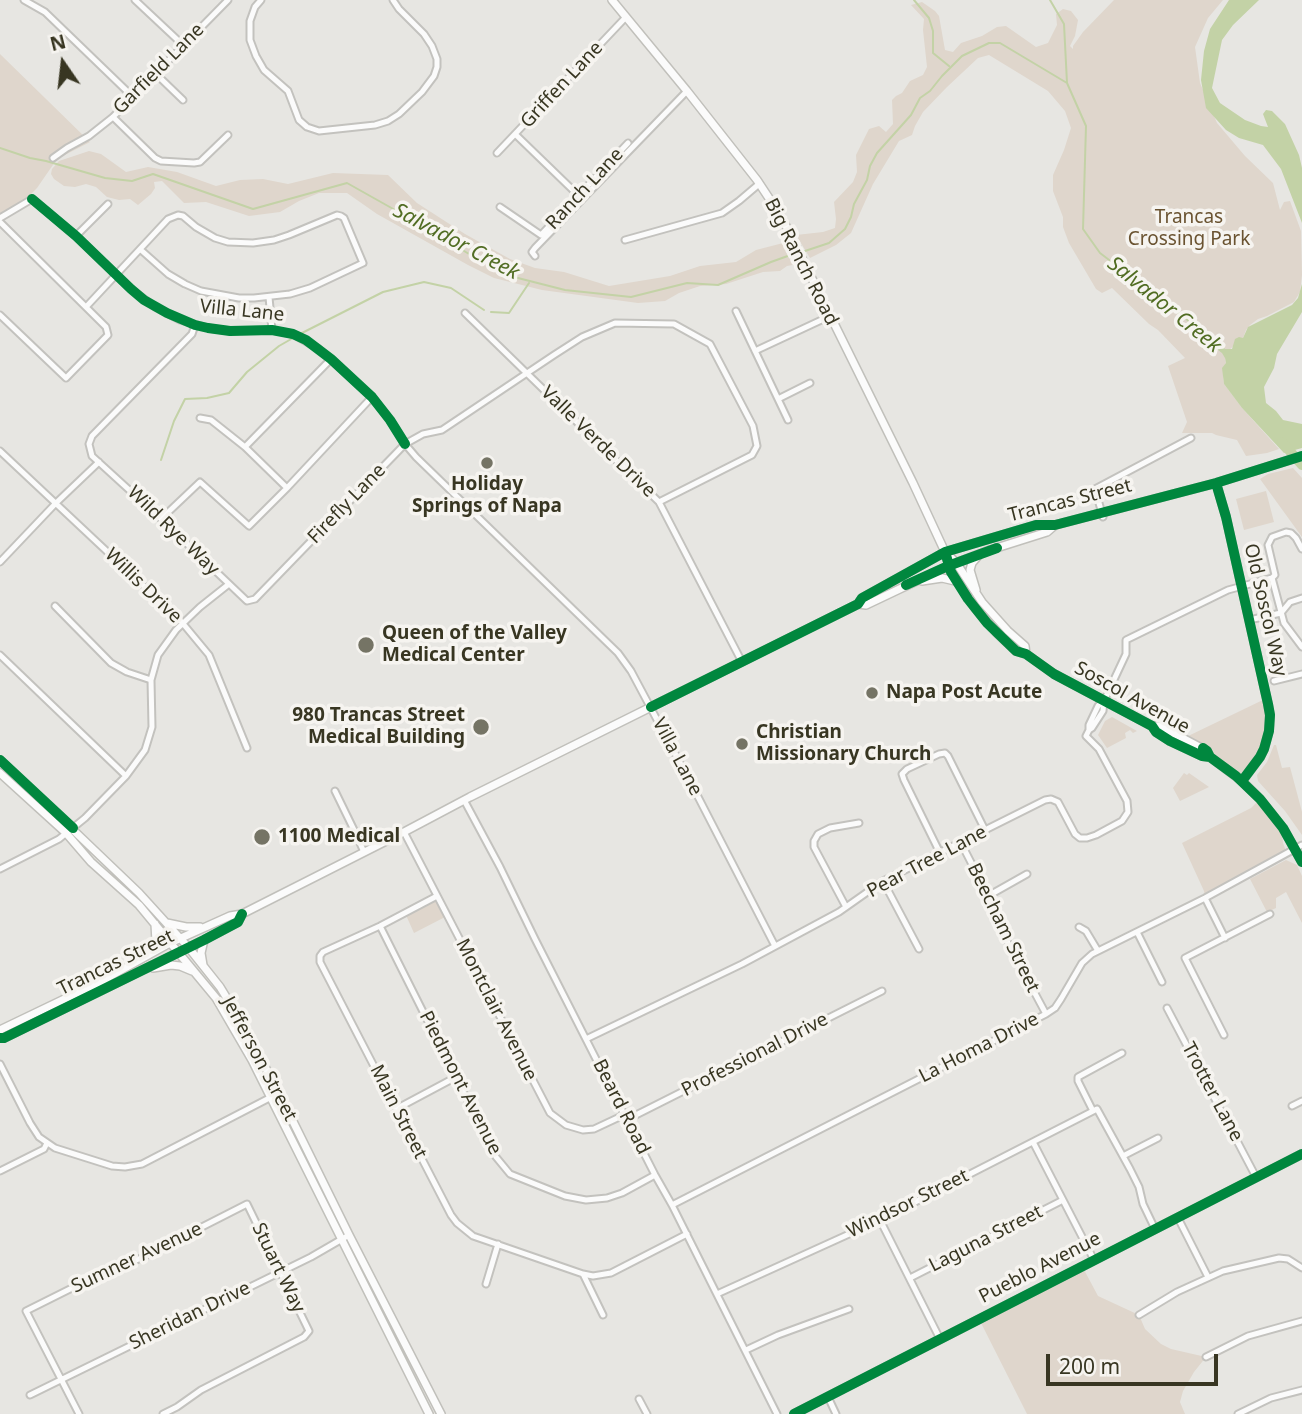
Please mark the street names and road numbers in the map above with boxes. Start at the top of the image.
street label: Garfield Lane [109,19,209,119]
street label: Griffen Lane [516,37,608,133]
street label: Ranch Lane [542,144,628,234]
street label: Big Ranch Road [759,195,843,329]
street label: Villa Lane [199,295,285,327]
street label: Valle Verde Drive [536,381,660,503]
street label: Firefly Lane [303,459,391,549]
street label: Trancas Street [1006,475,1134,527]
street label: Wild Rye Way [122,482,224,580]
street label: Old Soscol Way [1239,541,1291,679]
street label: Willis Drive [100,544,186,628]
street label: Soscol Avenue [1070,657,1194,739]
street label: Villa Lane [647,714,707,800]
street label: Pear Tree Lane [863,821,991,903]
street label: Beecham Street [962,860,1044,996]
street label: Trancas Street [54,925,178,1001]
street label: Montclair Avenue [450,935,542,1085]
street label: Jefferson Street [217,993,301,1125]
street label: Piedmont Avenue [414,1007,506,1159]
street label: Professional Drive [678,1008,832,1102]
street label: La Homa Drive [915,1008,1043,1088]
street label: Trotter Lane [1176,1039,1248,1145]
street label: Beard Road [587,1056,655,1158]
street label: Main Street [365,1061,431,1163]
street label: Windsor Street [843,1165,973,1243]
street label: Laguna Street [925,1201,1047,1277]
street label: Sumner Avenue [68,1218,206,1298]
street label: Stuart Way [246,1219,310,1317]
street label: Pueblo Avenue [975,1227,1105,1309]
street label: Sheridan Drive [126,1277,254,1355]

